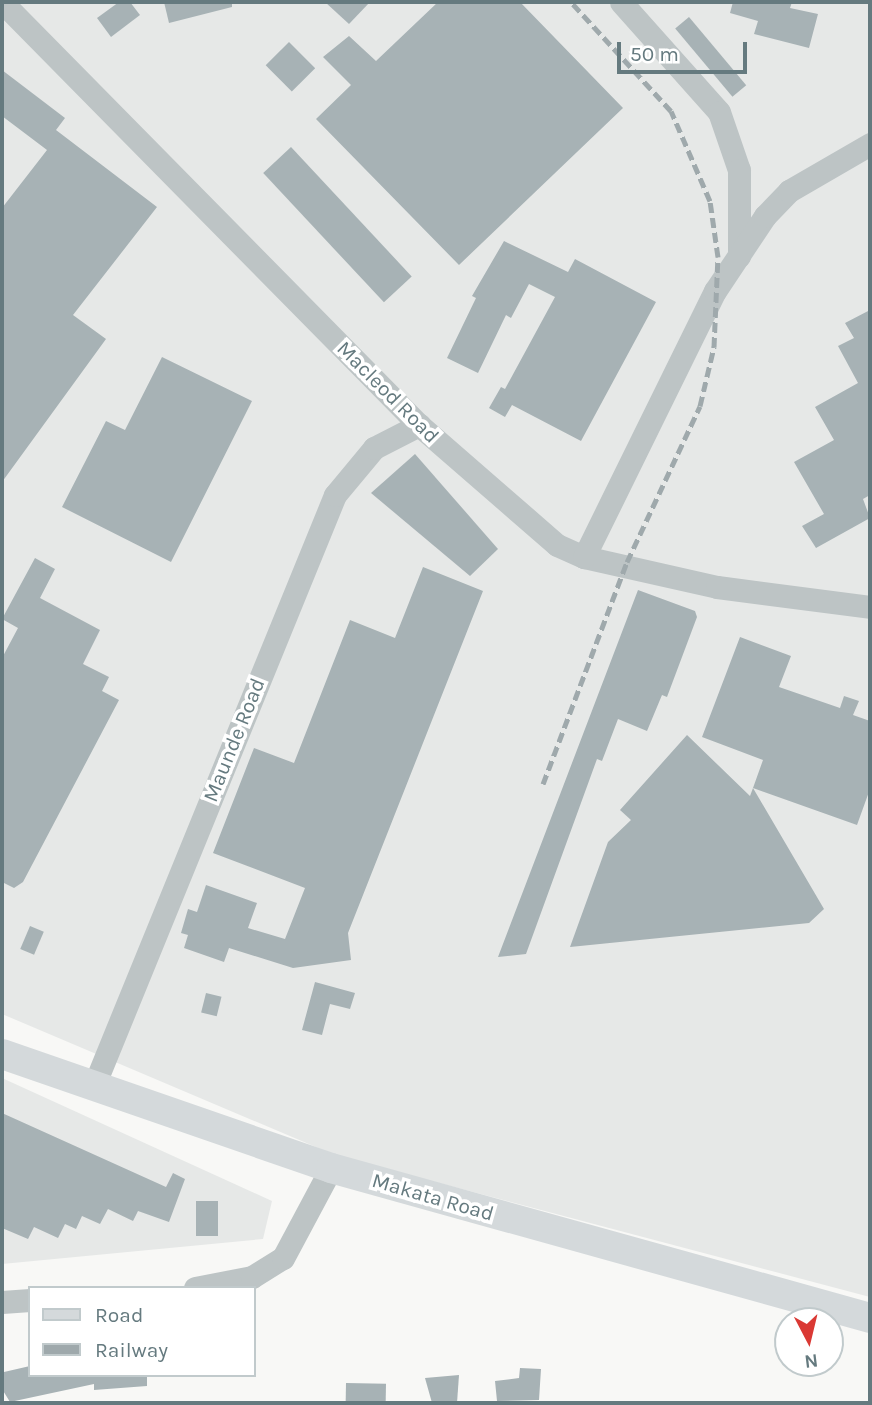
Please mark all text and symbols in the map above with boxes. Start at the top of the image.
scale bar [620,28,750,72]
text: 50 m [630,42,679,66]
street label: Macleod Road [332,336,444,448]
street label: Maunde Road [198,674,270,806]
street label: Makata Road [369,1168,497,1226]
legend [28,1286,256,1377]
text: Road [95,1303,143,1327]
north arrow [774,1307,844,1377]
text: Railway [95,1338,168,1362]
text: N [803,1349,819,1373]

